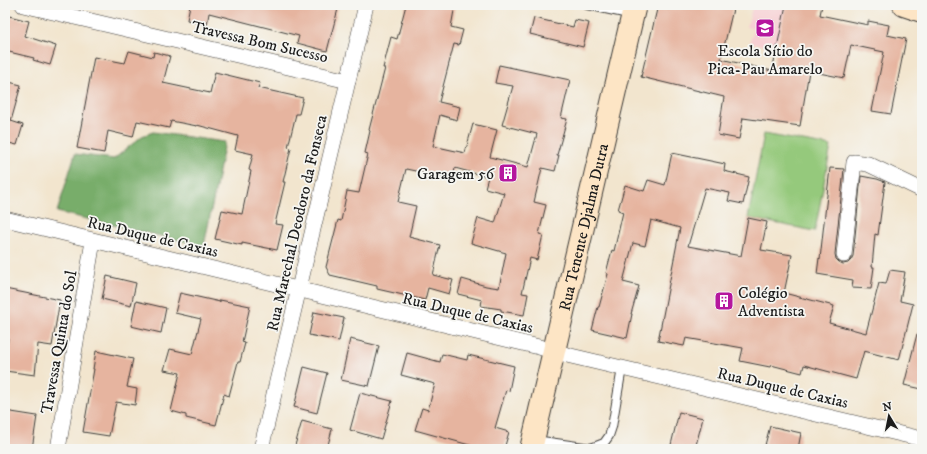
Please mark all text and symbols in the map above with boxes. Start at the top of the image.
street label: Travessa Bom Sucesso [190,17,330,67]
school or university icon: Escola Sítio do Pica-Pau Amarelo [754,17,776,39]
place label: Escola Sítio do Pica-Pau Amarelo [708,41,823,79]
street label: Rua Marechal Deodoro da Fonseca [262,113,332,333]
street label: Rua Tenente Djalma Dutra [555,141,613,313]
building icon: Garagem 56 [497,162,519,184]
place label: Garagem 56 [417,164,495,184]
street label: Rua Duque de Caxias [85,212,220,262]
street label: Travessa Quinta do Sol [37,269,81,415]
place label: Colégio Adventista [738,283,805,321]
street label: Rua Duque de Caxias [400,288,535,338]
building icon: Colégio Adventista [713,290,735,312]
street label: Rua Duque de Caxias [715,363,850,413]
north arrow [869,396,909,436]
text: N [882,399,893,415]

